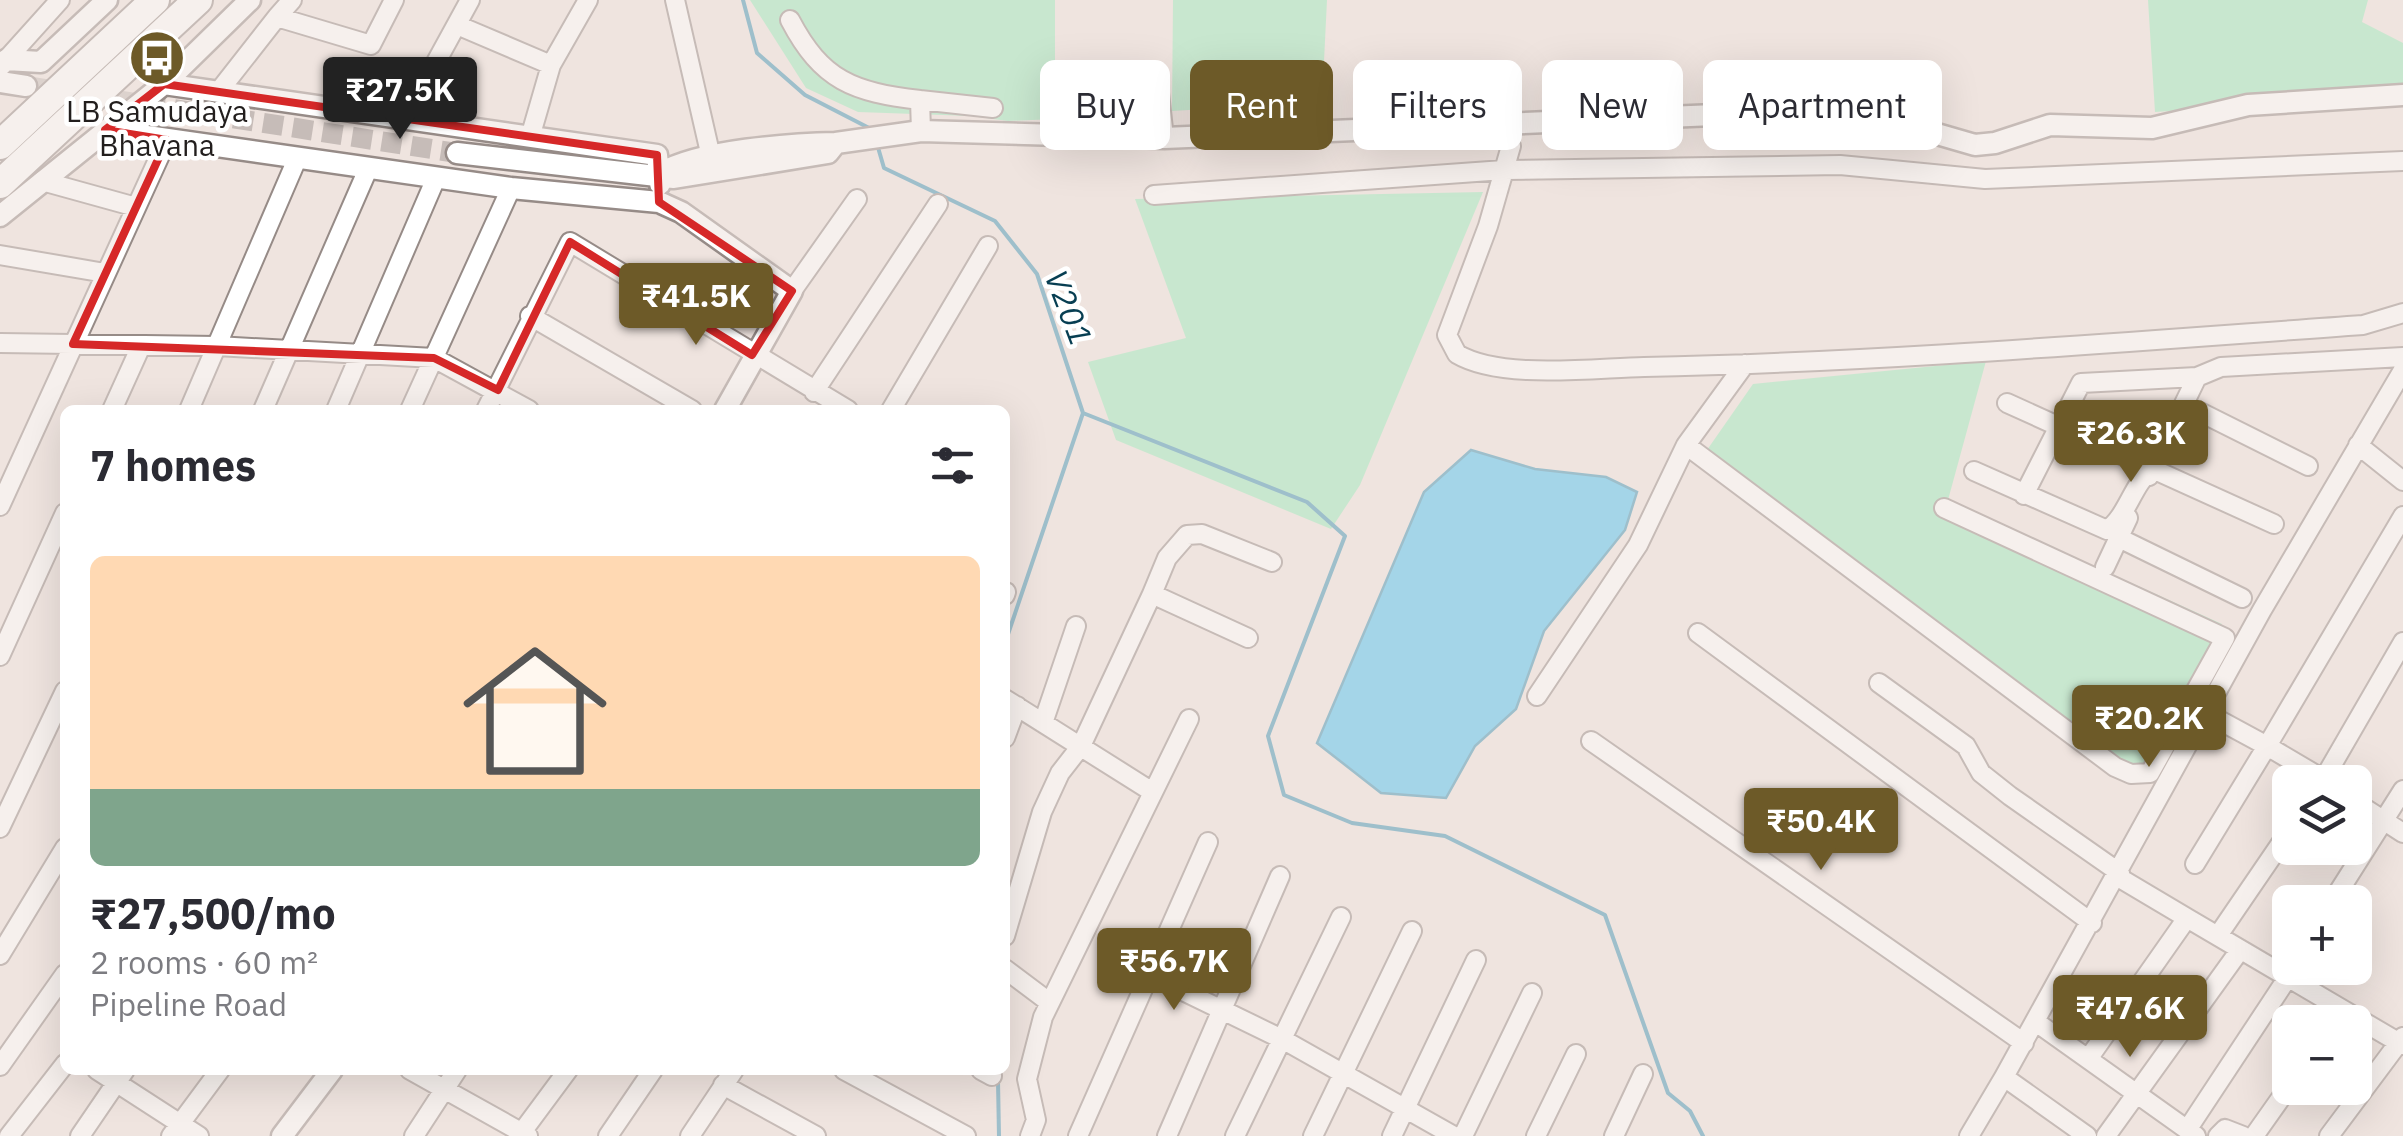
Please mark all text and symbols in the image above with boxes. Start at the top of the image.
bus stop icon: LB Samudaya Bhavana [127,28,187,88]
pin: ₹27.5K [319,57,481,142]
chip: Buy [1040,60,1170,150]
chip: Rent [1190,60,1333,150]
chip: Filters [1353,60,1522,150]
chip: New [1542,60,1683,150]
chip: Apartment [1703,60,1942,150]
text: ₹27.5K [345,68,455,110]
place label: LB Samudaya Bhavana [66,91,248,164]
pin: ₹41.5K [615,263,777,348]
water label: V201 [1036,264,1102,350]
text: ₹41.5K [641,274,751,316]
pin: ₹26.3K [2050,400,2212,485]
text: ₹26.3K [2076,411,2186,453]
text: 7 homes [90,438,256,493]
icon: filters [925,438,980,493]
icon: home [445,621,625,801]
pin: ₹20.2K [2068,685,2230,770]
text: ₹20.2K [2094,696,2204,738]
map controls [2272,765,2372,1105]
button: layers [2272,765,2372,865]
pin: ₹50.4K [1740,788,1902,873]
text: ₹50.4K [1766,799,1876,841]
button: + [2272,885,2372,985]
text: ₹27,500/mo [90,886,336,941]
pin: ₹56.7K [1093,928,1255,1013]
text: ₹56.7K [1119,939,1229,981]
text: 2 rooms · 60 m² [90,941,318,983]
pin: ₹47.6K [2049,975,2211,1060]
text: Pipeline Road [90,983,287,1025]
text: ₹47.6K [2075,986,2185,1028]
button: − [2272,1005,2372,1105]

